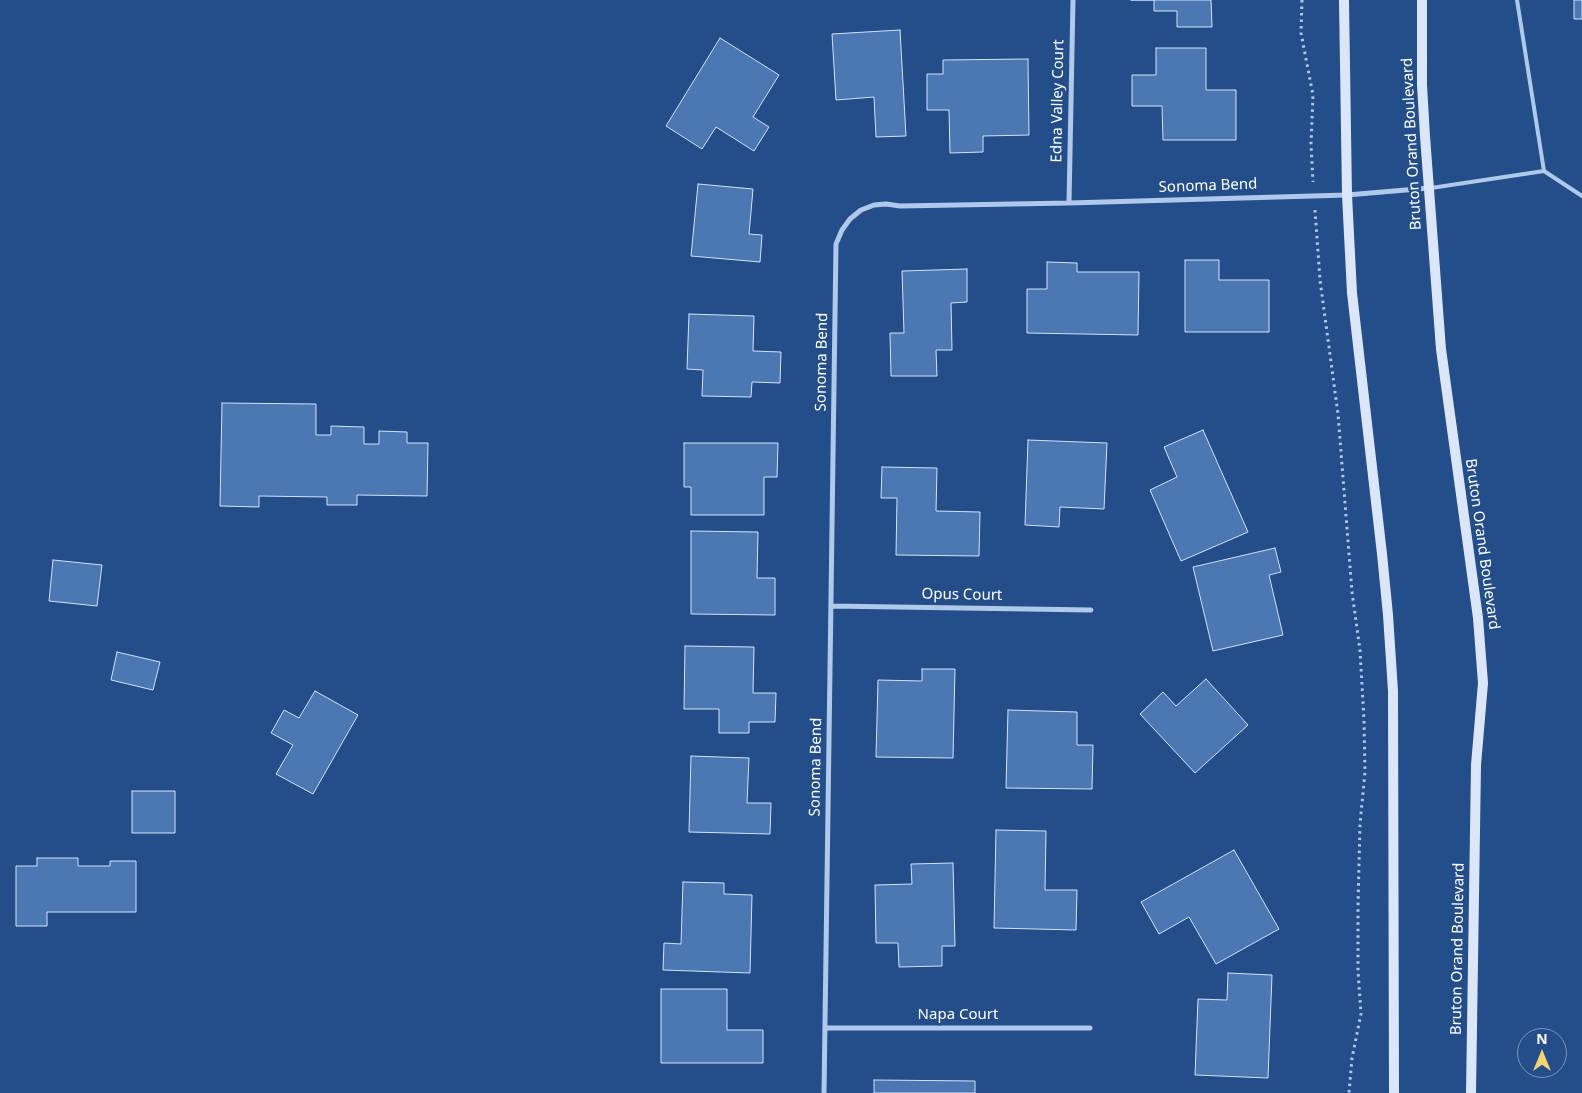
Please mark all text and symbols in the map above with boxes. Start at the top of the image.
street label: Edna Valley Court [1048,39,1068,163]
street label: Bruton Orand Boulevard [1398,57,1426,231]
street label: Sonoma Bend [1158,175,1258,197]
street label: Sonoma Bend [812,313,832,411]
street label: Bruton Orand Boulevard [1461,457,1503,631]
street label: Opus Court [921,585,1003,605]
street label: Sonoma Bend [806,718,826,816]
street label: Bruton Orand Boulevard [1447,863,1469,1035]
street label: Napa Court [918,1006,998,1024]
north arrow [1517,1028,1567,1078]
text: N [1536,1029,1548,1048]

